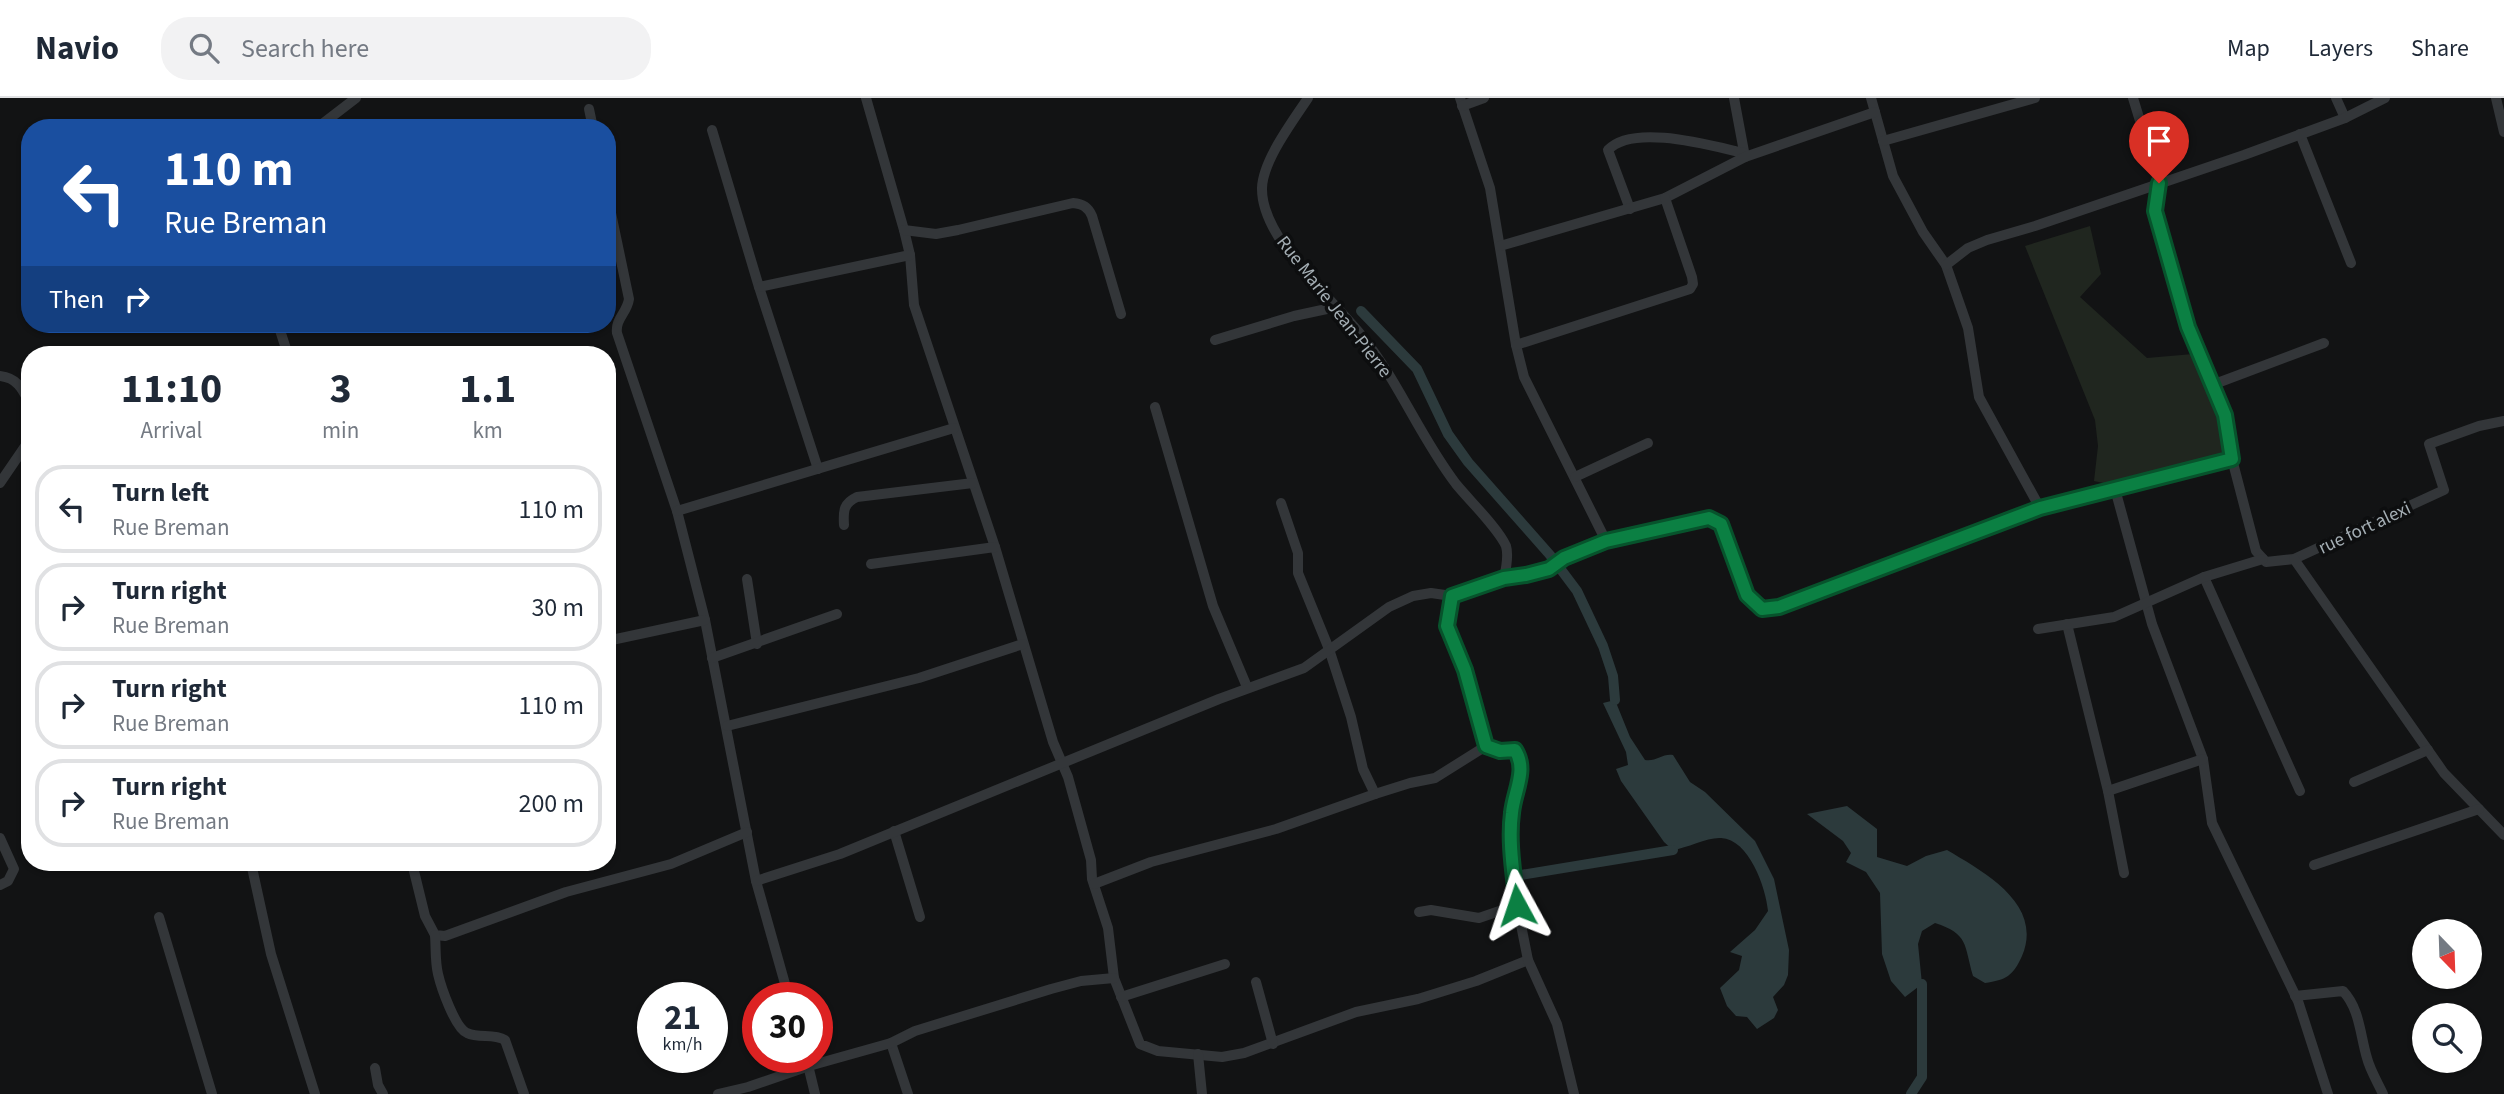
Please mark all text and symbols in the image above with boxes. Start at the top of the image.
search box [161,17,651,80]
text: Navio [35,25,119,72]
icon: search [185,29,223,67]
text: Search here [241,30,369,67]
text: Map [2227,31,2270,66]
text: Layers [2308,31,2373,66]
text: Share [2411,31,2469,66]
pin [2129,111,2189,183]
icon: arrive [2140,122,2178,160]
text: 110 m [164,135,293,205]
icon: left [49,147,140,238]
text: Rue Breman [164,200,328,246]
street label: Rue Marie Jean-Pierre [1270,230,1398,384]
icon: right [118,280,156,318]
text: Then [49,281,104,318]
text: 11:10 [121,359,222,419]
text: 3 [330,359,352,419]
text: 1.1 [459,359,516,419]
text: Arrival [141,414,202,447]
text: min [322,414,359,447]
text: km [472,414,503,447]
text: Turn left [112,474,209,511]
icon: left [53,490,91,528]
text: 110 m [518,491,584,528]
street label: rue fort alexi [2314,495,2415,562]
text: Rue Breman [112,511,230,544]
text: Turn right [112,572,227,609]
icon: right [53,588,91,626]
text: 30 m [531,589,584,626]
text: Rue Breman [112,609,230,642]
text: Turn right [112,670,227,707]
icon: right [53,686,91,724]
text: 110 m [518,687,584,724]
text: Rue Breman [112,707,230,740]
text: Turn right [112,768,227,805]
icon: right [53,784,91,822]
text: 200 m [518,785,584,822]
text: Rue Breman [112,805,230,838]
position arrow [1480,868,1554,942]
north arrow [2412,919,2482,989]
map controls [2412,919,2482,1073]
speed limit sign: 30 [742,982,833,1073]
text: 21 [664,993,701,1043]
button: search [2412,1003,2482,1073]
text: km/h [663,1032,702,1057]

